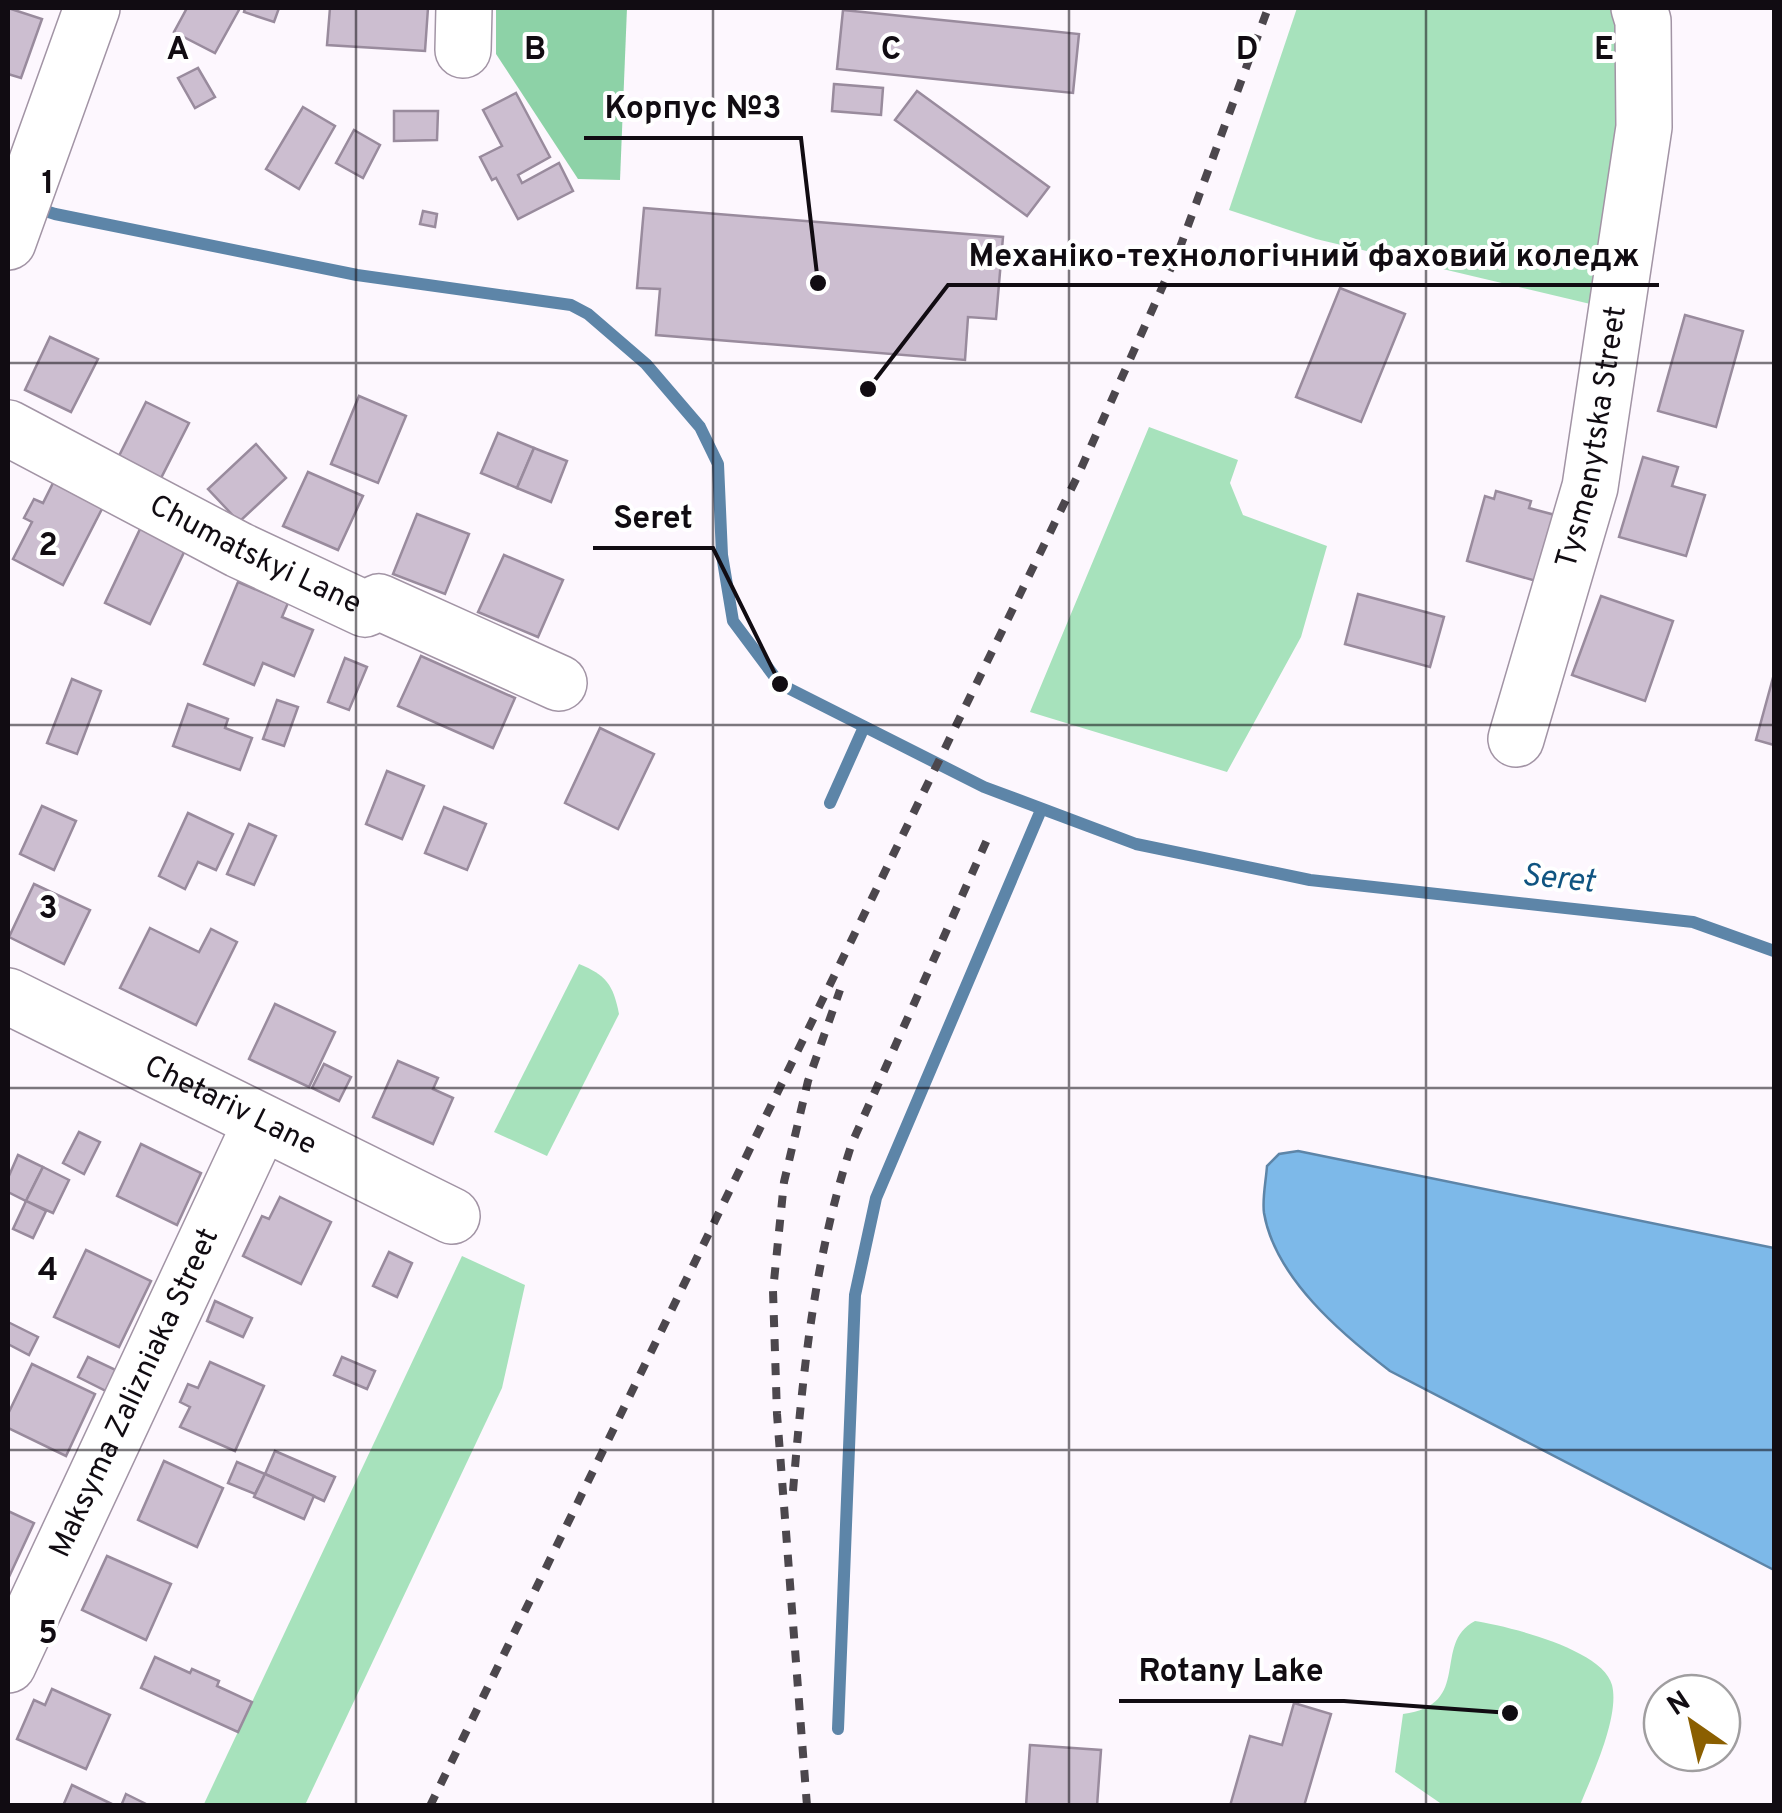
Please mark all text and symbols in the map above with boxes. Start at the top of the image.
text: A [167,31,189,71]
text: B [524,31,546,71]
text: C [881,31,901,71]
text: D [1236,31,1258,71]
text: E [1594,31,1614,71]
callout: Корпус №3 [584,76,801,138]
text: Корпус №3 [605,90,781,130]
text: 1 [42,165,54,205]
callout: Механіко-технологічний фаховий коледж [948,223,1659,285]
text: Механіко-технологічний фаховий коледж [968,238,1640,278]
street label: Tysmenytska Street [1549,304,1635,573]
callout: Seret [593,486,713,548]
street label: Chumatskyi Lane [143,487,367,623]
text: Seret [613,500,693,540]
text: 2 [38,527,58,567]
water label: Seret [1519,856,1598,904]
text: 3 [38,890,58,930]
street label: Chetariv Lane [138,1048,323,1164]
street label: Maksyma Zalizniaka Street [42,1223,228,1564]
text: 4 [38,1252,58,1292]
text: 5 [38,1615,58,1655]
callout: Rotany Lake [1119,1639,1344,1701]
text: Rotany Lake [1138,1653,1324,1693]
north arrow [1642,1673,1742,1773]
text: N [1661,1684,1698,1725]

